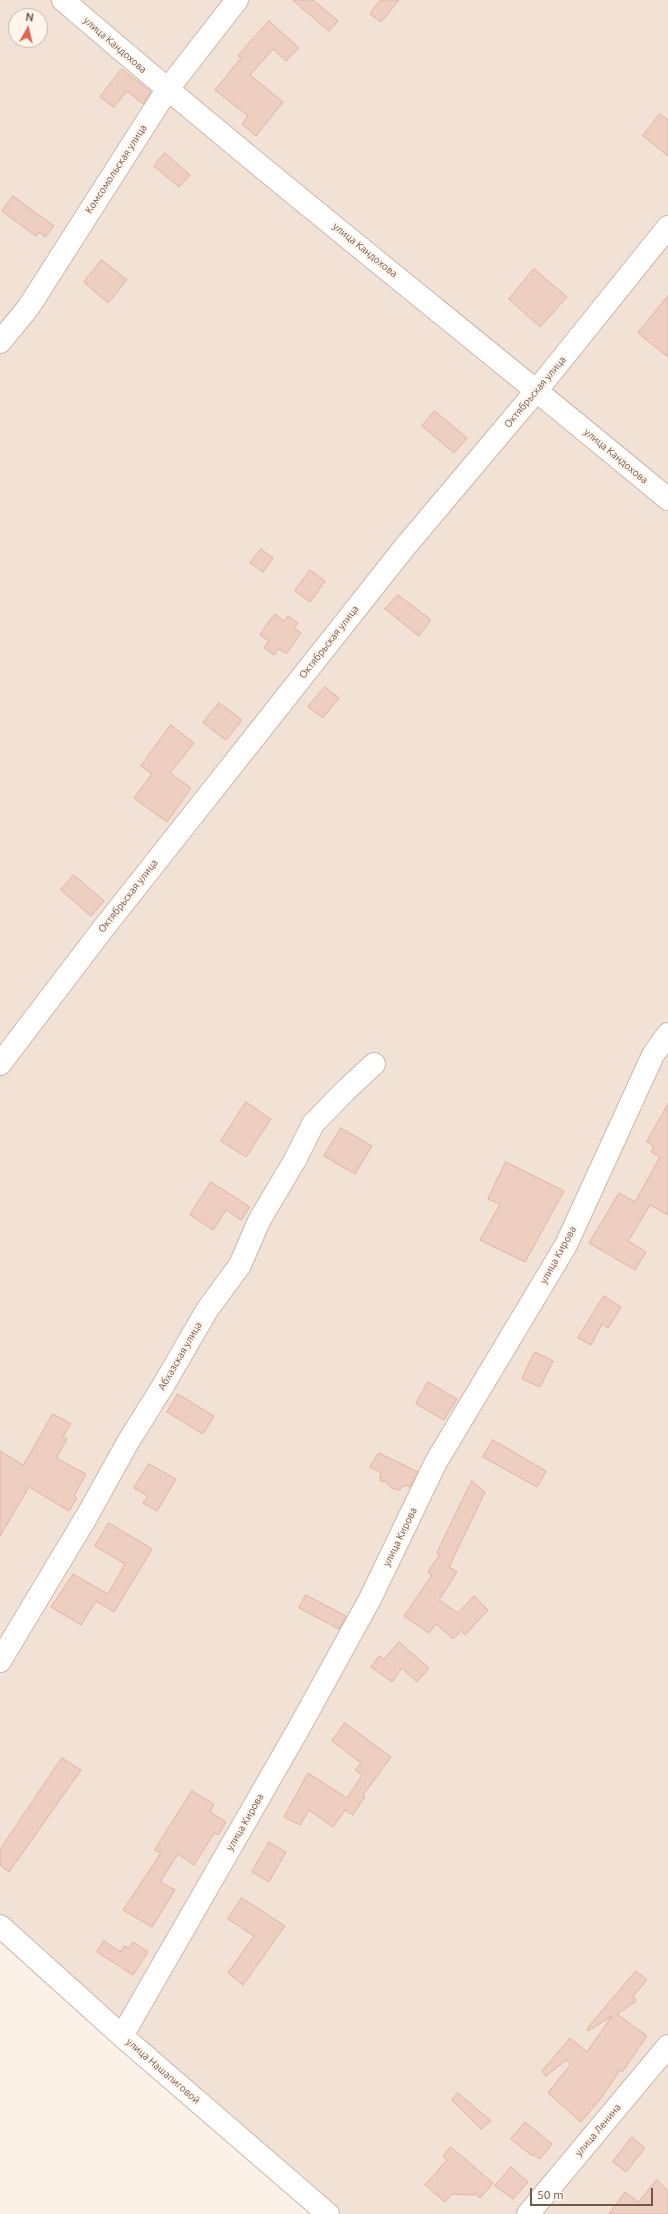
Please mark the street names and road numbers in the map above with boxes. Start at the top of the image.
street label: улица Кандохова [81,14,149,76]
street label: Комсомольская улица [83,122,149,216]
street label: улица Кандохова [330,220,400,280]
street label: Октябрьская улица [502,354,568,430]
street label: улица Кандохова [582,426,650,486]
street label: Октябрьская улица [297,603,361,681]
street label: Октябрьская улица [96,857,160,935]
street label: улица Кирова [537,1224,579,1286]
street label: Абхазская улица [155,1320,205,1392]
street label: улица Кирова [381,1506,419,1568]
street label: улица Кирова [224,1791,266,1853]
street label: улица Нашапиговой [124,2036,202,2106]
street label: улица Ленина [573,2101,623,2159]

